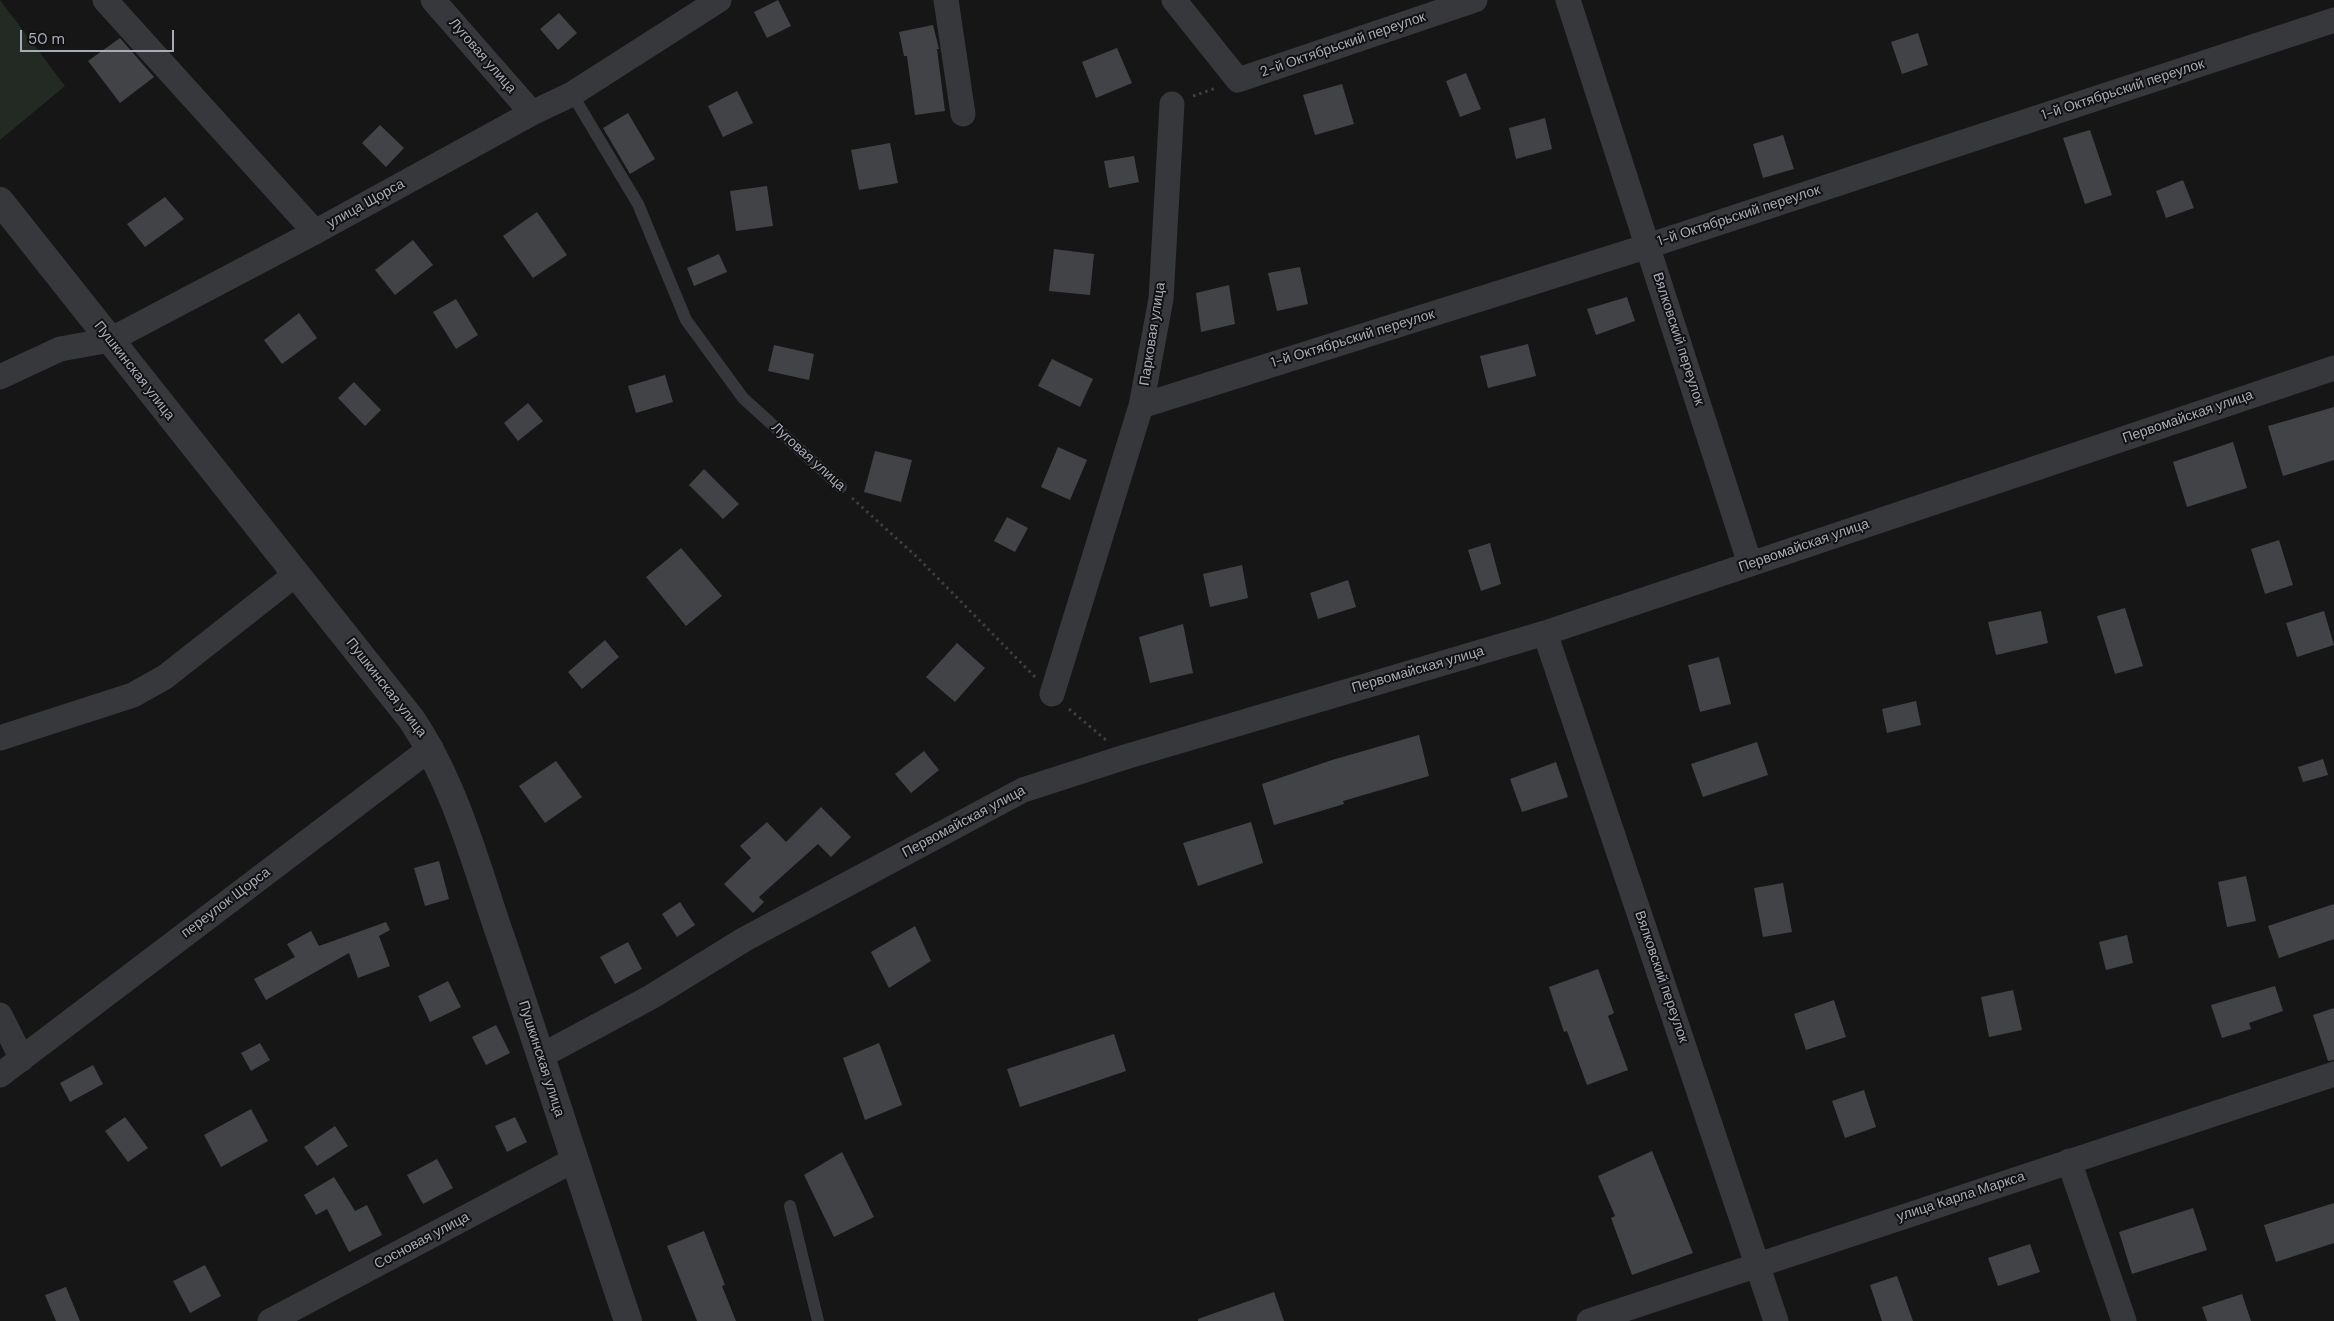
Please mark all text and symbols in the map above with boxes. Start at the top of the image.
street label: 2-й Октябрьский переулок [1258,9,1428,81]
street label: Луговая улица [445,15,519,97]
scale bar [22,20,176,52]
text: 50 m [28,29,65,49]
street label: 1-й Октябрьский переулок [2040,56,2206,124]
street label: улица Щорса [324,176,408,232]
street label: 1-й Октябрьский переулок [1656,182,1822,250]
street label: Вялковский переулок [1649,271,1707,407]
street label: Парковая улица [1137,281,1169,387]
street label: 1-й Октябрьский переулок [1269,306,1437,372]
street label: Пушкинская улица [90,318,178,424]
street label: Первомайская улица [2121,387,2255,447]
street label: Луговая улица [768,419,848,495]
street label: Первомайская улица [1737,516,1871,576]
street label: Пушкинская улица [342,635,430,741]
street label: Первомайская улица [1350,643,1486,697]
street label: Первомайская улица [900,782,1028,862]
street label: переулок Щорса [178,864,274,942]
street label: Вялковский переулок [1631,909,1691,1045]
street label: Пушкинская улица [514,999,568,1119]
street label: улица Карла Маркса [1895,1168,2027,1226]
street label: Сосновая улица [372,1209,472,1273]

